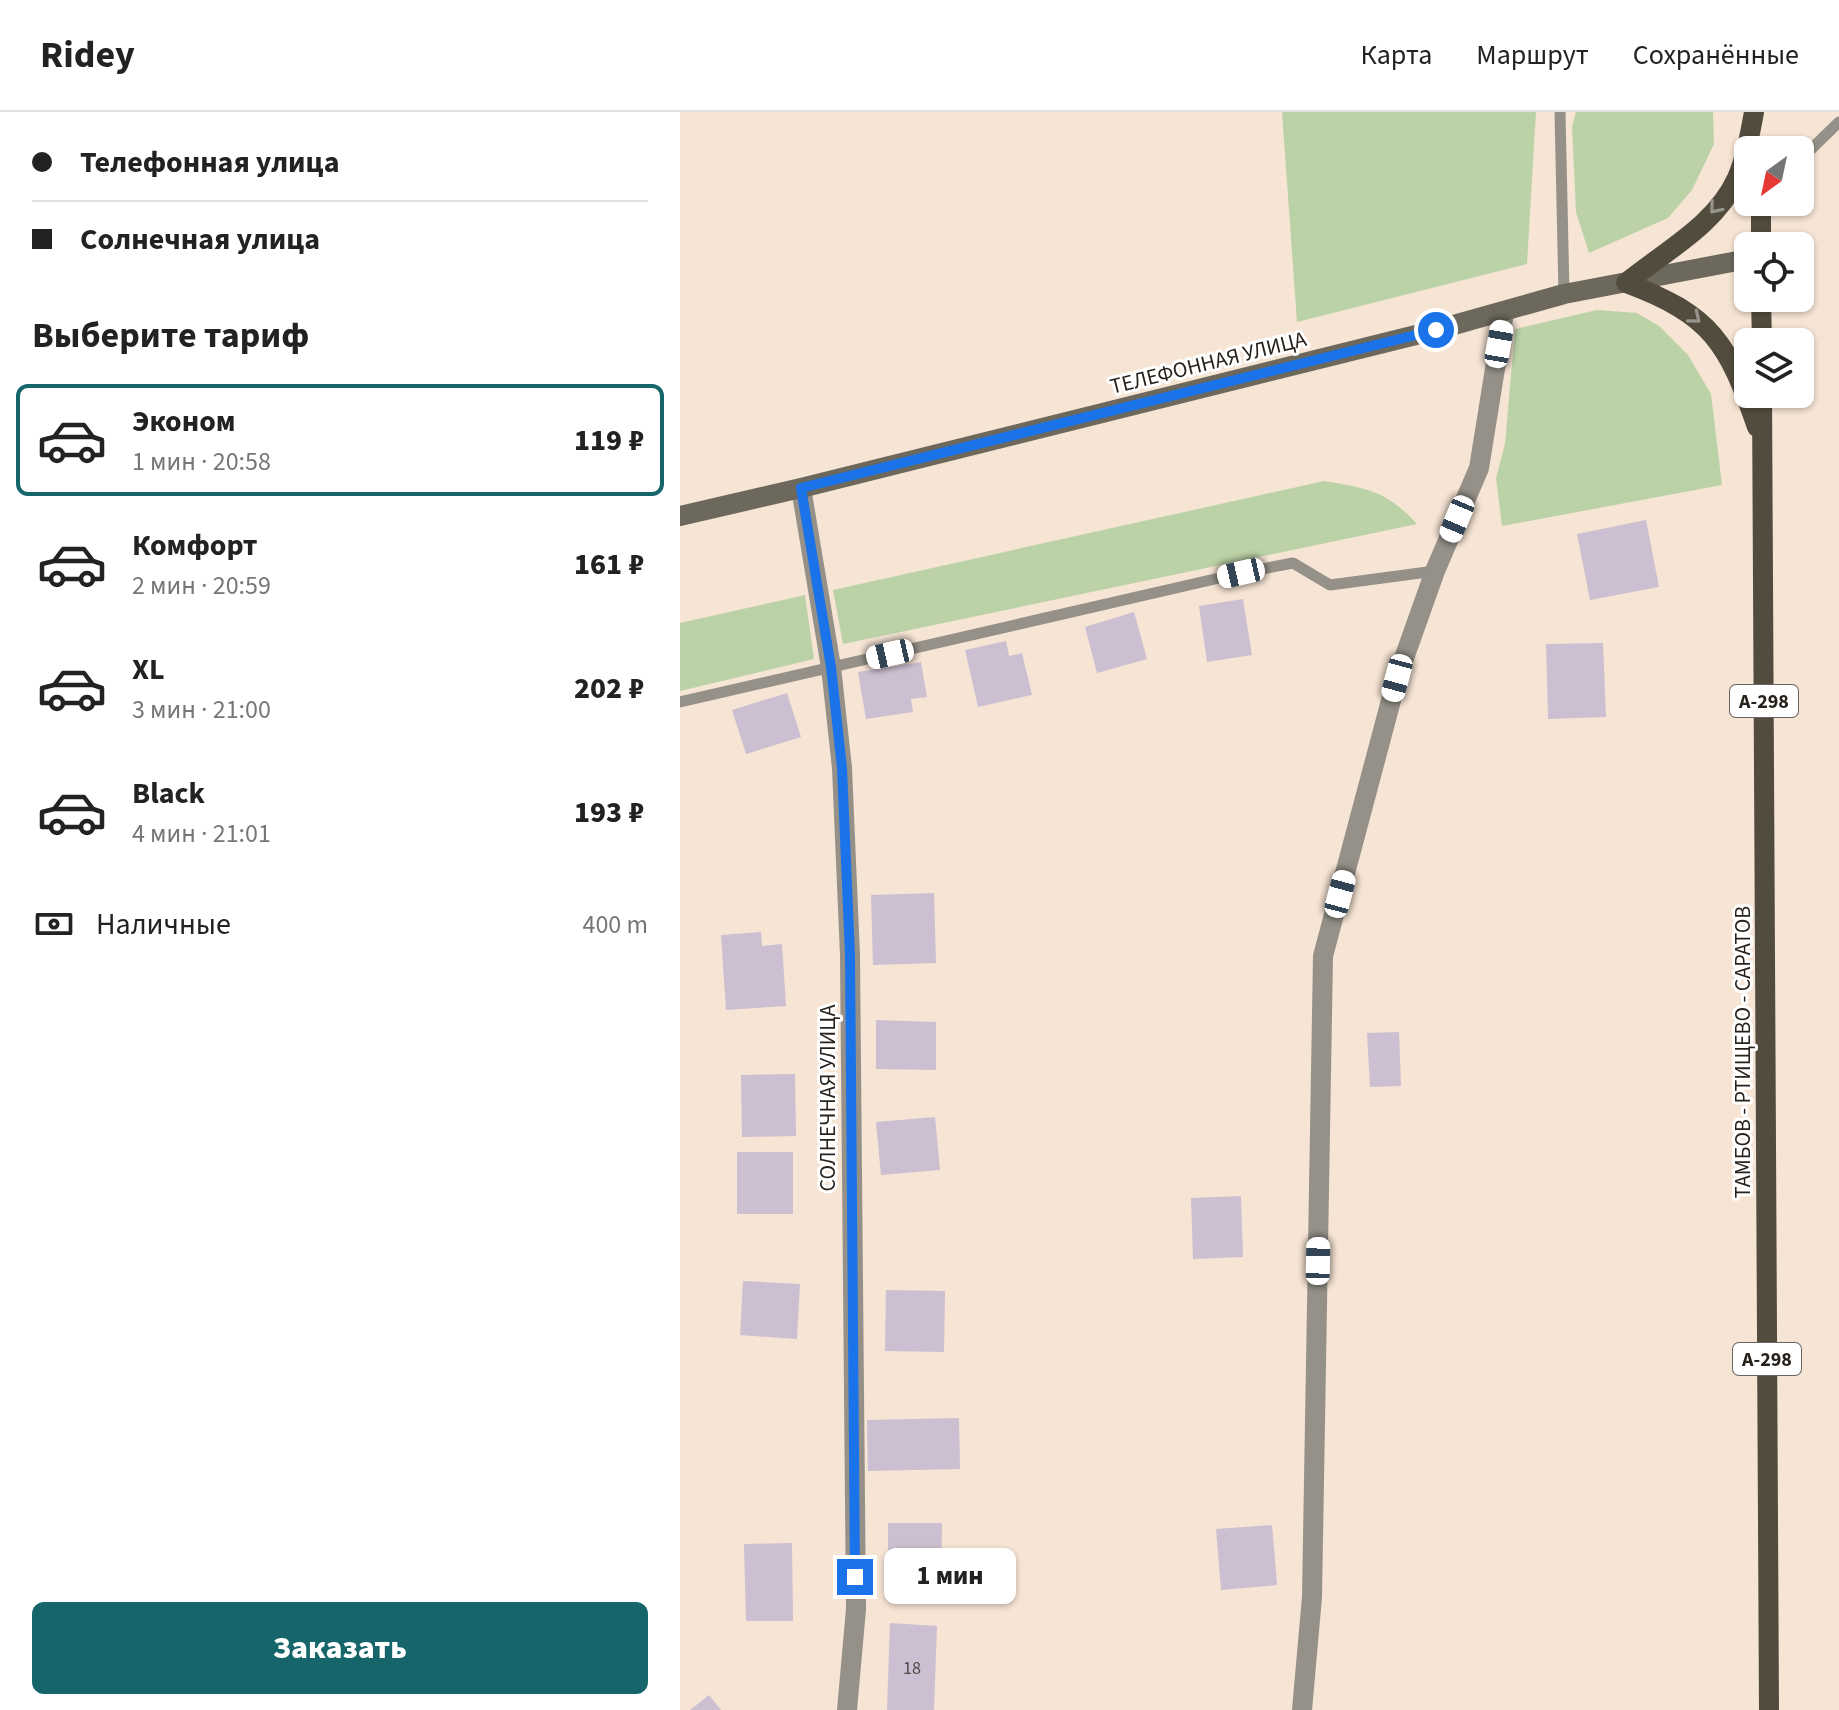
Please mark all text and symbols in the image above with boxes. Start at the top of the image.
text: Ridey [40,28,135,82]
text: Карта [1361,35,1432,75]
text: Маршрут [1476,35,1589,75]
text: Сохранённые [1633,35,1799,75]
north arrow [1734,136,1814,216]
map controls [1734,136,1814,408]
text: Телефонная улица [80,141,340,184]
one-way arrow [1710,199,1725,214]
text: Солнечная улица [80,218,320,261]
button: locate [1734,232,1814,312]
one-way arrow [1686,308,1700,323]
text: Выберите тариф [32,310,309,361]
route start [1418,312,1454,348]
car [1483,318,1515,370]
street label: ТЕЛЕФОННАЯ УЛИЦА [1107,323,1310,403]
button: layers [1734,328,1814,408]
text: Эконом [132,400,236,443]
icon: car [36,404,108,476]
text: 119 ₽ [574,419,644,462]
text: 1 мин · 20:58 [132,443,271,480]
car [1437,492,1477,546]
text: Комфорт [132,524,258,567]
icon: car [36,528,108,600]
text: 161 ₽ [574,543,644,586]
car [1215,556,1267,590]
text: 2 мин · 20:59 [132,567,271,604]
car [864,637,916,671]
text: XL [132,648,165,691]
icon: car [36,652,108,724]
car [1379,652,1415,704]
text: 202 ₽ [574,667,644,710]
road number: А-298 [1730,685,1798,717]
text: 3 мин · 21:00 [132,691,271,728]
text: Black [132,772,205,815]
icon: car [36,776,108,848]
text: 193 ₽ [574,791,644,834]
text: 4 мин · 21:01 [132,815,271,852]
car [1322,868,1358,920]
icon: cash [32,902,76,946]
text: Наличные [96,903,231,946]
text: 400 m [582,906,648,943]
street label: ТАМБОВ - РТИЩЕВО - САРАТОВ [1727,906,1759,1198]
street label: СОЛНЕЧНАЯ УЛИЦА [812,1005,844,1191]
car [1306,1237,1330,1285]
road number: А-298 [1733,1343,1801,1375]
callout: 1 мин [883,1549,1015,1605]
text: 1 мин [917,1557,983,1594]
route end [837,1559,873,1595]
button: Заказать [32,1602,648,1694]
house number: 18 [903,1656,921,1681]

